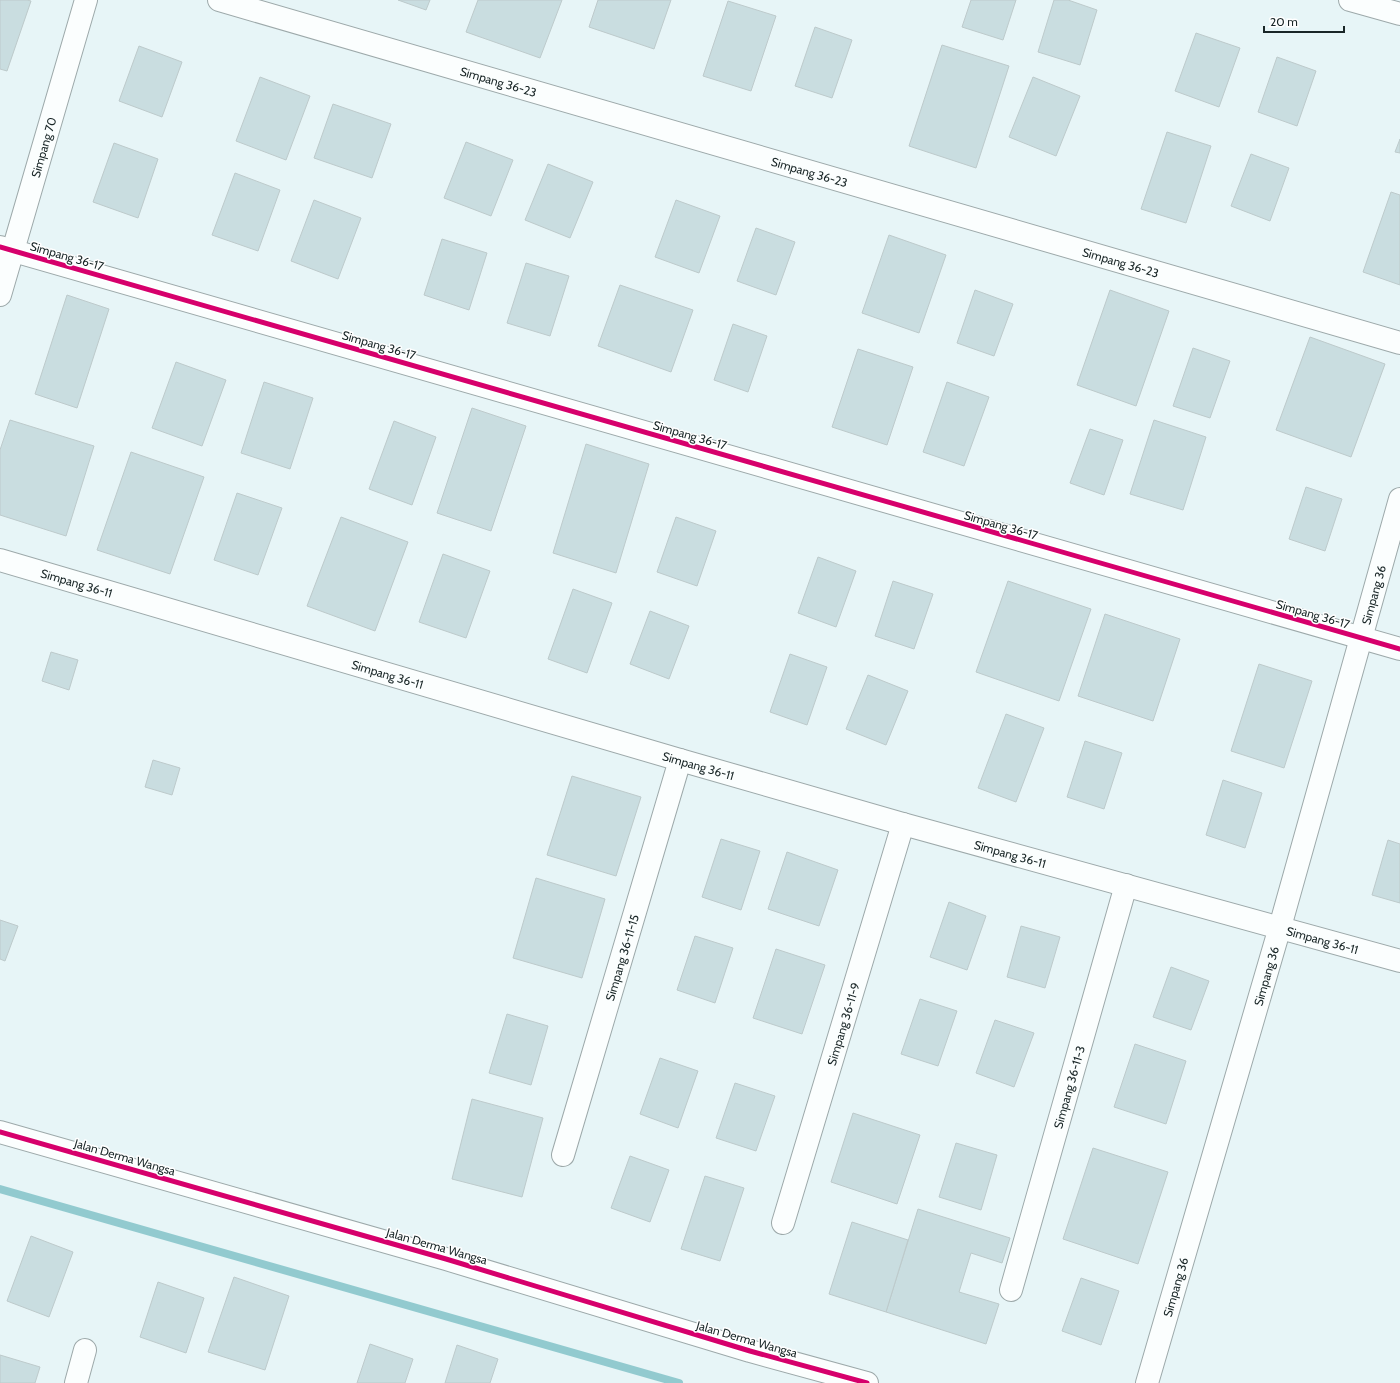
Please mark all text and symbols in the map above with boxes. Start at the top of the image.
scale bar [1264,8,1344,34]
text: 20 m [1270,14,1298,29]
street label: Simpang 36-23 [458,63,538,99]
street label: Simpang 70 [27,115,59,179]
street label: Simpang 36-23 [770,153,850,190]
street label: Simpang 36-17 [28,238,106,274]
street label: Simpang 36-23 [1081,244,1161,280]
street label: Simpang 36-17 [340,327,418,363]
street label: Simpang 36-17 [651,417,729,453]
street label: Simpang 36-17 [962,507,1040,543]
street label: Simpang 36 [1358,563,1389,626]
street label: Simpang 36-11 [39,565,114,600]
street label: Simpang 36-17 [1274,596,1352,632]
street label: Simpang 36-11 [350,656,425,692]
street label: Simpang 36-11 [661,748,736,783]
street label: Simpang 36-11 [973,836,1048,871]
street label: Simpang 36-11-15 [602,913,641,1002]
street label: Simpang 36-11 [1285,923,1360,957]
street label: Simpang 36 [1250,944,1282,1007]
street label: Simpang 36-11-9 [823,980,863,1067]
street label: Simpang 36-11-3 [1050,1044,1088,1130]
street label: Jalan Derma Wangsa [72,1135,177,1179]
street label: Jalan Derma Wangsa [384,1224,489,1268]
street label: Simpang 36 [1159,1255,1191,1318]
street label: Jalan Derma Wangsa [694,1317,799,1361]

